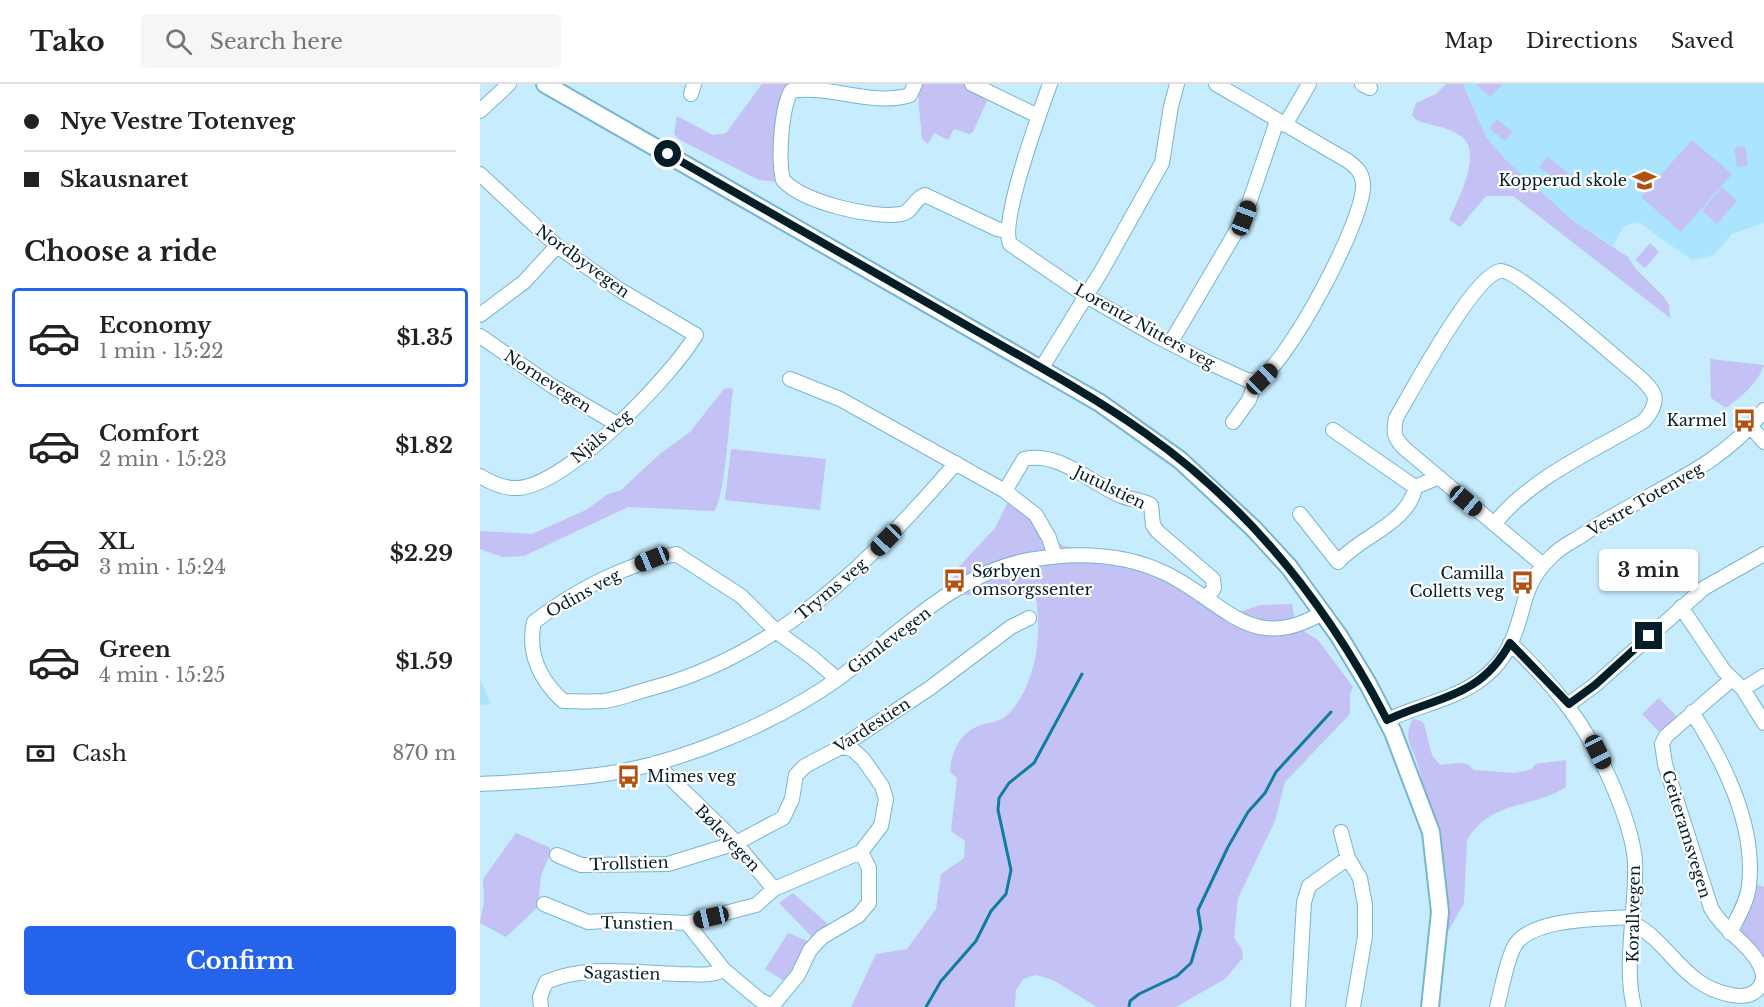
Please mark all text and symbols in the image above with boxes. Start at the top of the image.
search box [141,14,561,68]
text: Tako [30,24,105,59]
icon: search [162,25,195,58]
text: Search here [210,28,343,55]
text: Map [1444,28,1493,54]
text: Directions [1526,28,1638,54]
text: Saved [1671,28,1734,54]
text: Nye Vestre Totenveg [60,108,295,135]
route start [654,140,681,167]
text: Skausnaret [60,166,188,193]
school or university icon: Kopperud skole [1632,167,1658,193]
place label: Kopperud skole [1499,170,1627,190]
car [1229,198,1259,238]
street label: Nordbyvegen [532,220,634,302]
text: Choose a ride [24,235,217,268]
street label: Lorentz Nitters veg [1071,279,1219,373]
icon: car [27,311,81,365]
text: Economy [99,312,211,339]
text: $1.35 [396,324,453,351]
text: 1 min · 15:22 [99,339,224,363]
street label: Nornevegen [500,345,596,417]
car [1243,360,1281,398]
street label: Njåls veg [567,405,636,467]
bus stop icon: Karmel [1732,407,1758,433]
place label: Karmel [1667,410,1727,430]
icon: car [27,419,81,473]
text: Comfort [99,420,199,447]
text: $1.82 [395,432,453,459]
text: 2 min · 15:23 [99,447,227,471]
street label: Vestre Totenveg [1583,458,1707,541]
street label: Jutulstien [1069,460,1149,513]
car [1446,483,1486,519]
car [867,521,905,559]
icon: car [27,527,81,581]
text: XL [99,528,134,555]
text: $2.29 [390,540,453,567]
car [632,544,672,574]
callout: 3 min [1600,549,1698,591]
street label: Tryms veg [792,553,871,624]
text: 3 min · 15:24 [99,555,226,579]
text: 3 min [1618,558,1679,582]
place label: Sørbyen omsorgssenter [972,561,1093,599]
place label: Camilla Colletts veg [1409,563,1504,601]
street label: Odins veg [542,564,624,622]
bus stop icon: Sørbyen omsorgssenter [941,567,967,593]
bus stop icon: Camilla Colletts veg [1509,569,1535,595]
street label: Gimlevegen [843,602,935,678]
route end [1635,622,1662,649]
icon: car [27,635,81,689]
text: Green [99,636,171,663]
text: $1.59 [396,648,453,675]
text: 4 min · 15:25 [99,663,225,687]
street label: Vardestien [830,693,914,757]
car [1582,732,1614,772]
icon: cash [24,737,57,770]
text: Cash [72,740,127,767]
text: 870 m [392,741,456,765]
bus stop icon: Mimes veg [616,763,642,789]
place label: Mimes veg [647,766,736,786]
street label: Geiteramsvegen [1658,768,1716,900]
street label: Bølevegen [691,800,765,876]
street label: Trollstien [589,852,669,874]
street label: Korallvegen [1622,865,1644,963]
car [691,904,731,930]
street label: Tunstien [601,912,673,934]
button: Confirm [24,926,456,995]
street label: Sagastien [584,962,660,984]

